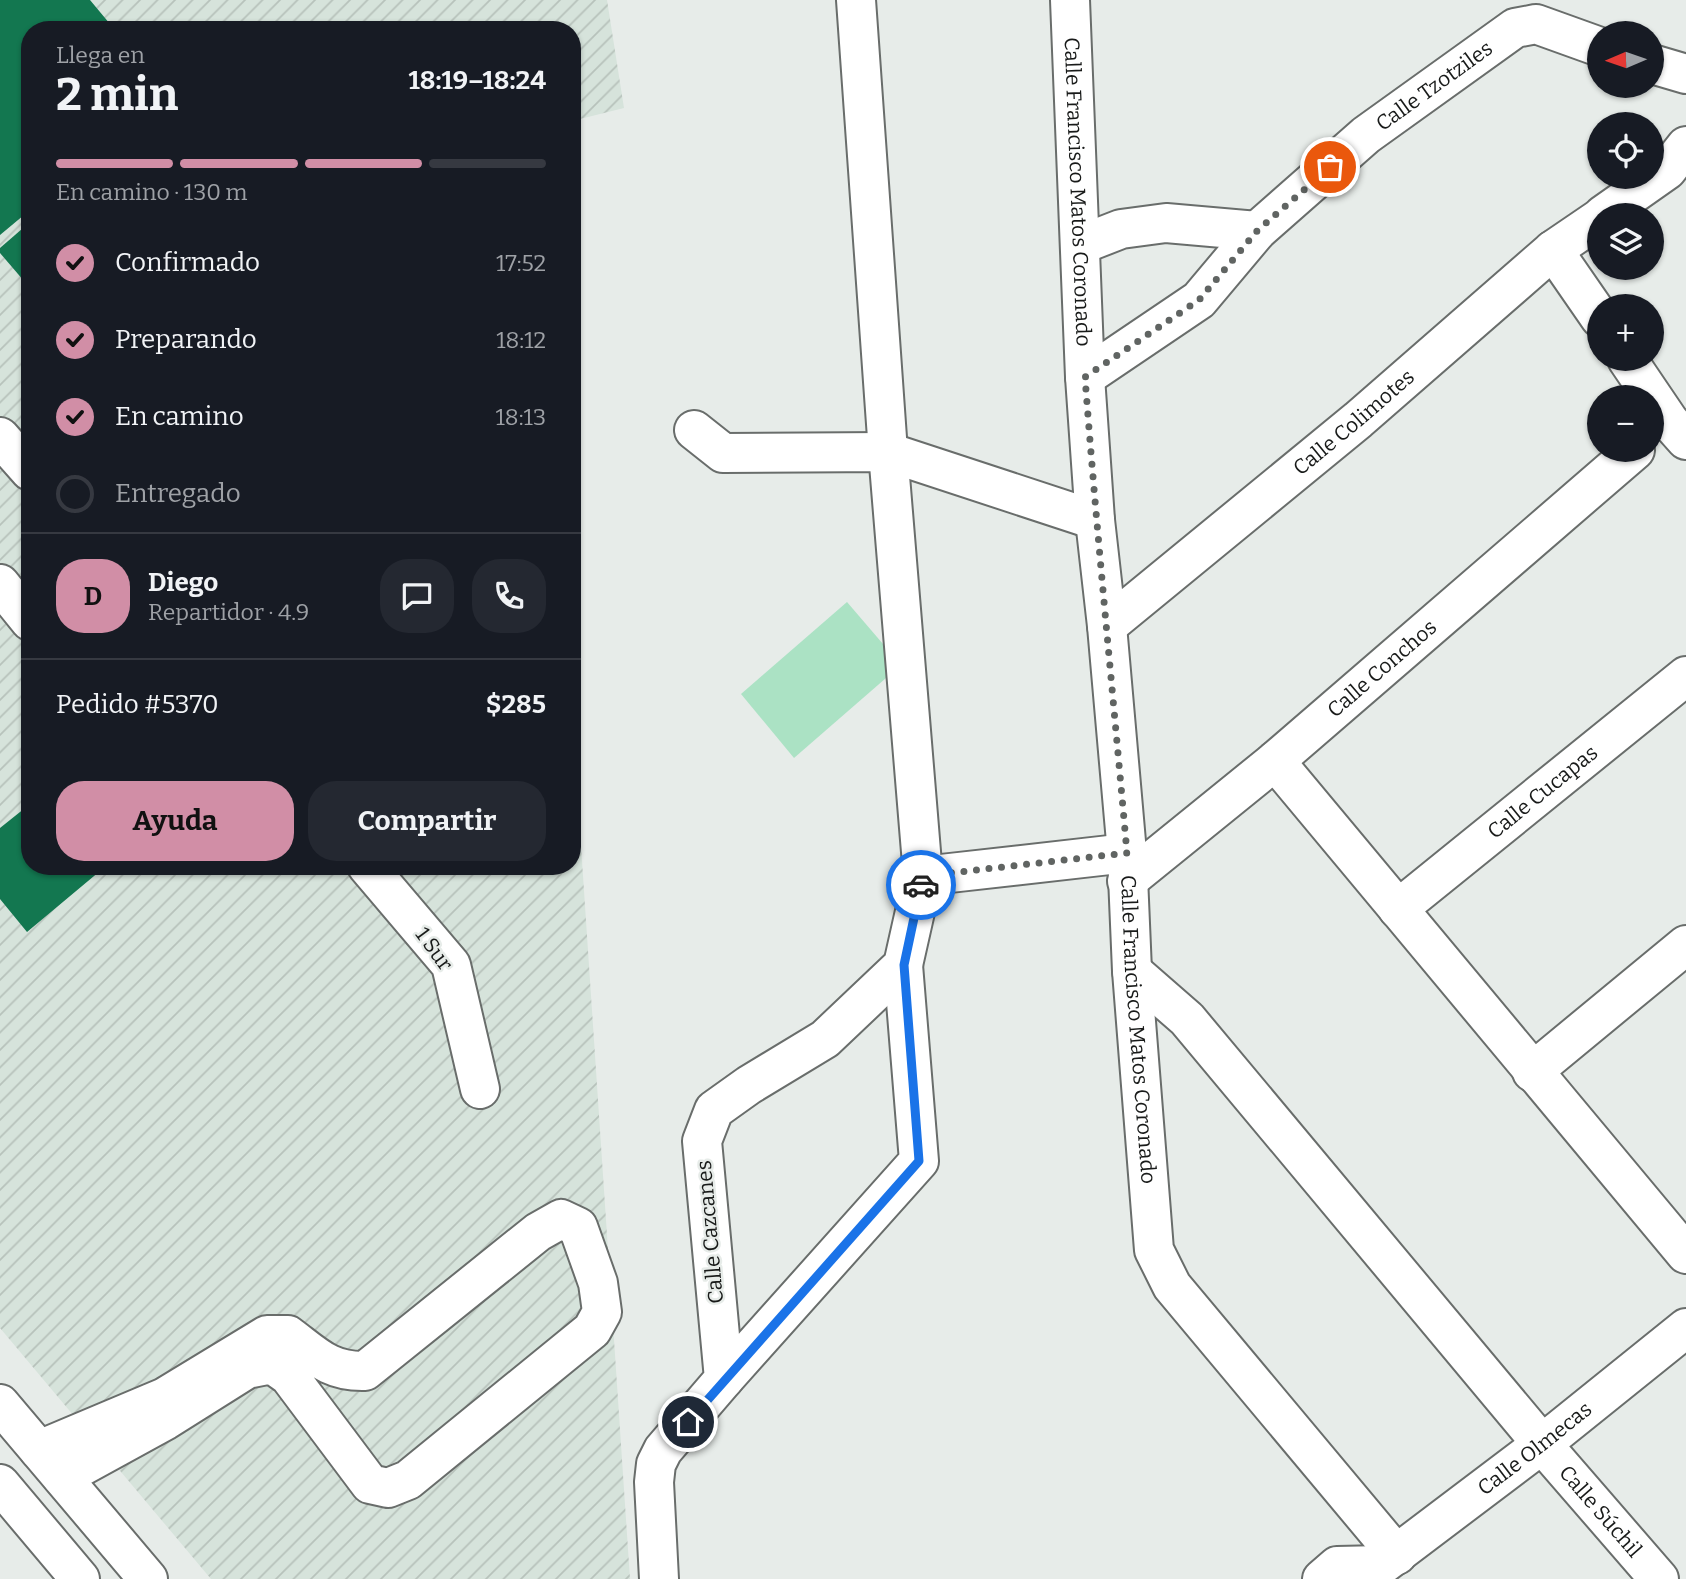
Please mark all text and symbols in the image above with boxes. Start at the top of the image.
north arrow [1587,21,1664,98]
map controls [1587,21,1664,462]
street label: Calle Tzotziles [1371,35,1498,137]
street label: Calle Francisco Matos Coronado [1058,37,1097,347]
text: Llega en [56,41,145,69]
text: 18:19–18:24 [409,65,546,96]
text: 2 min [56,67,178,122]
button: locate [1587,112,1664,189]
pin [1300,137,1360,197]
icon: bag [1311,148,1349,186]
text: En camino · 130 m [56,178,248,206]
button: layers [1587,203,1664,280]
icon: check [56,244,94,282]
text: Confirmado [115,247,260,278]
text: 17:52 [496,249,546,277]
button: + [1587,294,1664,371]
icon: check [56,321,94,359]
text: Preparando [115,324,257,355]
text: 18:12 [496,326,546,354]
street label: Calle Colimotes [1288,364,1420,481]
button: − [1587,385,1664,462]
icon: check [56,398,94,436]
text: En camino [115,401,244,432]
text: 18:13 [496,403,546,431]
text: Entregado [115,478,241,509]
button: chat [380,559,454,633]
button: phone [472,559,546,633]
text: Diego [148,567,218,598]
text: D [84,581,102,612]
text: Repartidor · 4.9 [148,598,309,626]
street label: Calle Conchos [1322,614,1442,723]
text: Pedido #5370 [56,689,219,720]
text: $285 [486,689,546,720]
street label: Calle Cucapas [1482,740,1603,844]
button: Ayuda [56,781,294,861]
button: Compartir [308,781,546,861]
courier [886,850,956,920]
icon: car [902,866,940,904]
street label: Calle Francisco Matos Coronado [1115,874,1162,1185]
street label: 1 Sur [410,922,458,976]
street label: Calle Cazcanes [691,1159,729,1305]
pin [658,1392,718,1452]
street label: Calle Olmecas [1473,1396,1597,1501]
icon: home [669,1403,707,1441]
street label: Calle Súchil [1553,1460,1647,1563]

